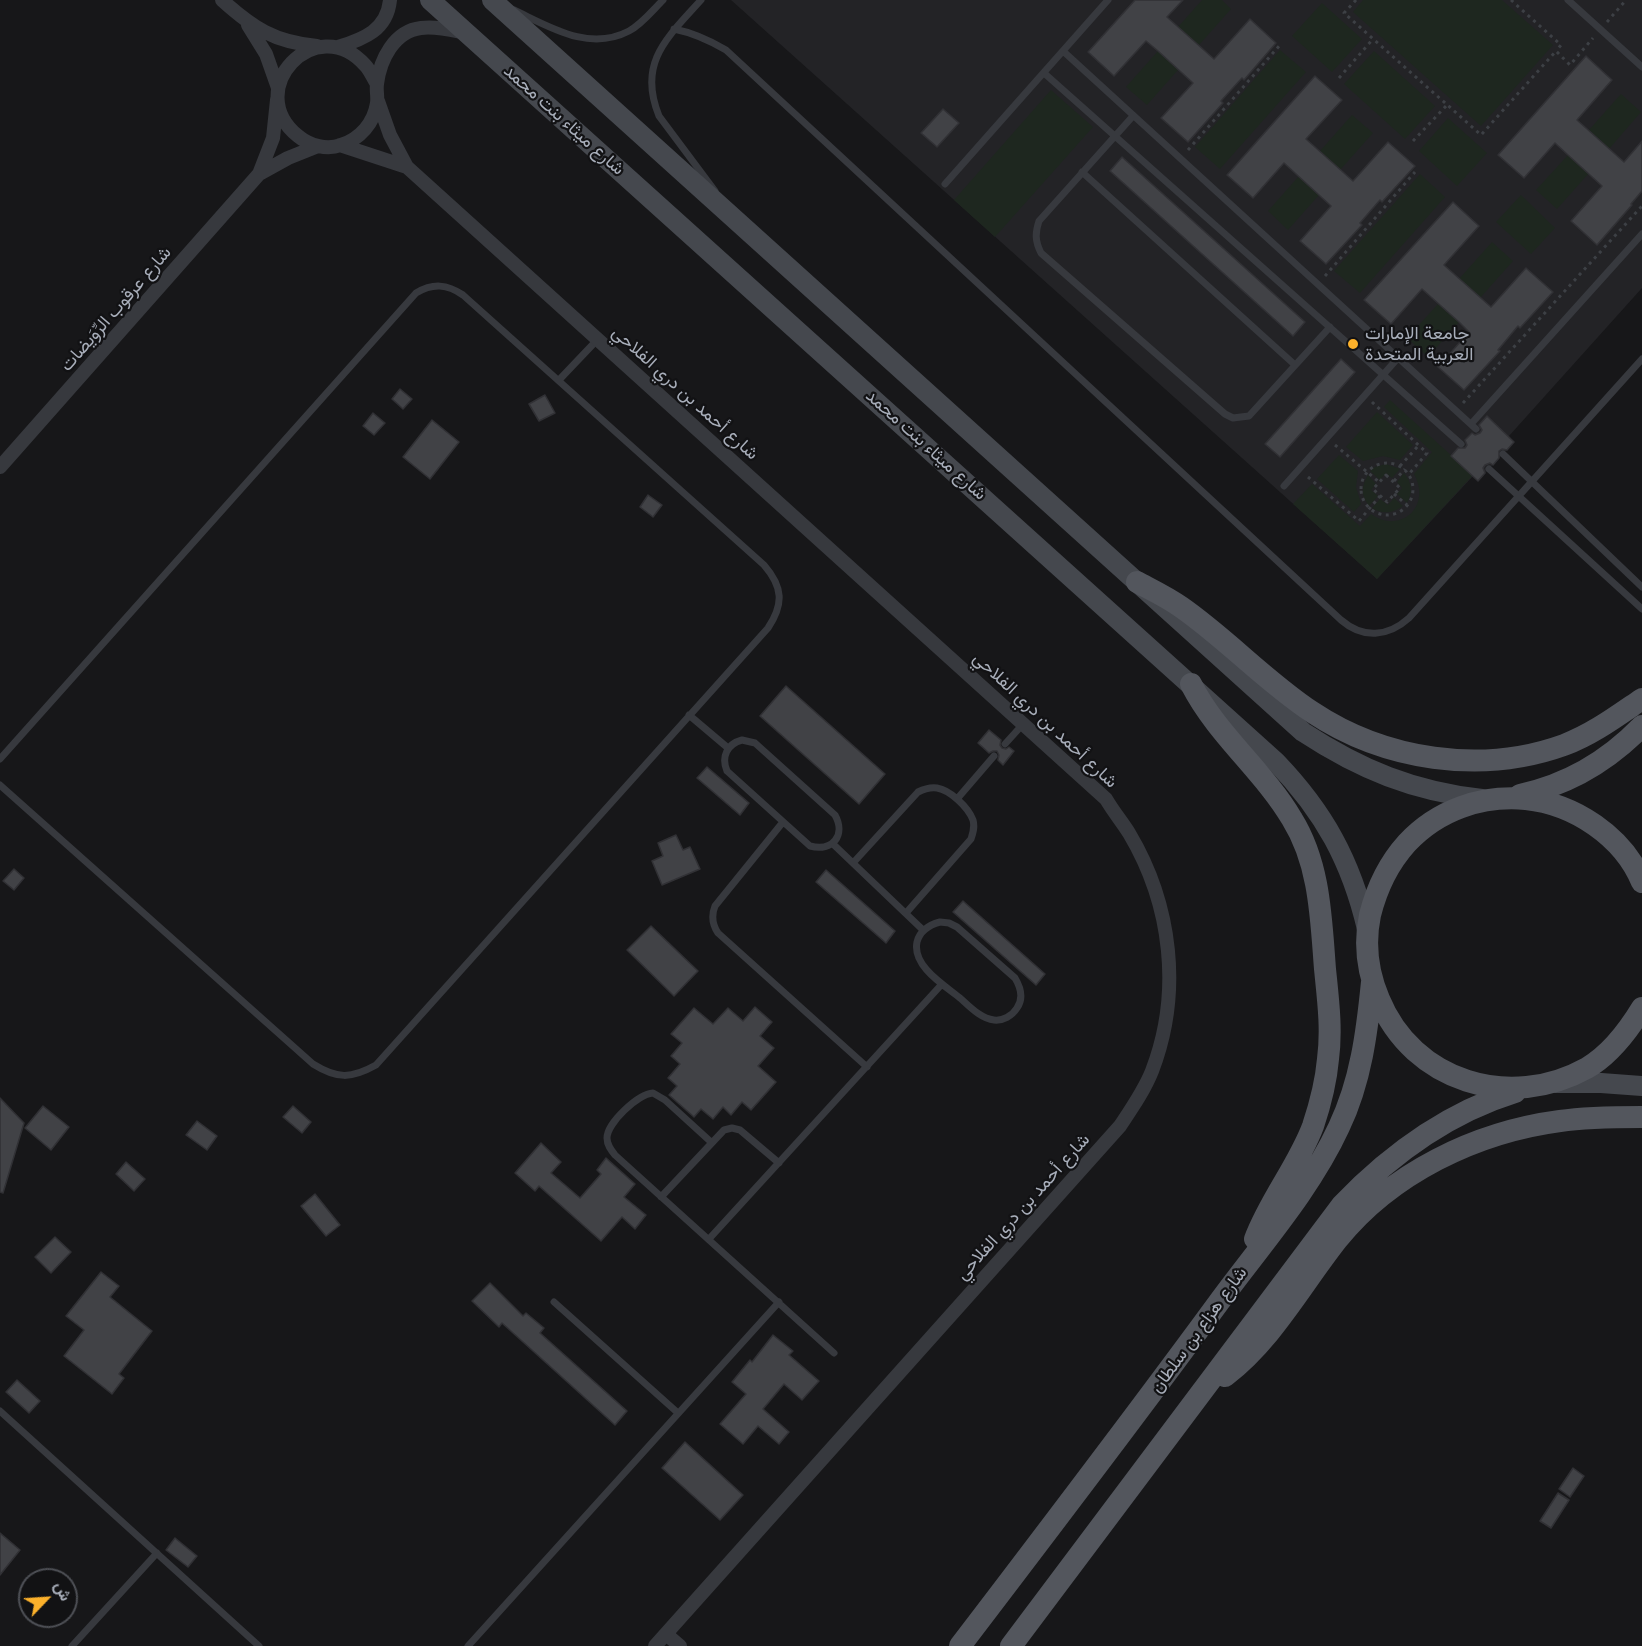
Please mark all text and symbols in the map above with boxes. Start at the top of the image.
street label: شارع ميثاء بنت محمد [499,60,629,180]
street label: شارع عرقوب الرِّوَيضات [56,242,176,376]
street label: شارع أحمد بن دري الفلاحي [607,321,763,465]
place label: جامعة الإمارات العربية المتحدة [1365,323,1473,366]
marker: جامعة الإمارات العربية المتحدة [1346,337,1360,351]
street label: شارع ميثاء بنت محمد [861,385,991,505]
street label: شارع أحمد بن دري الفلاحي [968,647,1122,793]
street label: شارع أحمد بن دري الفلاحي [951,1129,1095,1285]
street label: شارع هزاع بن سلطان [1146,1263,1252,1397]
north arrow [18,1568,78,1628]
text: ش [50,1578,76,1604]

